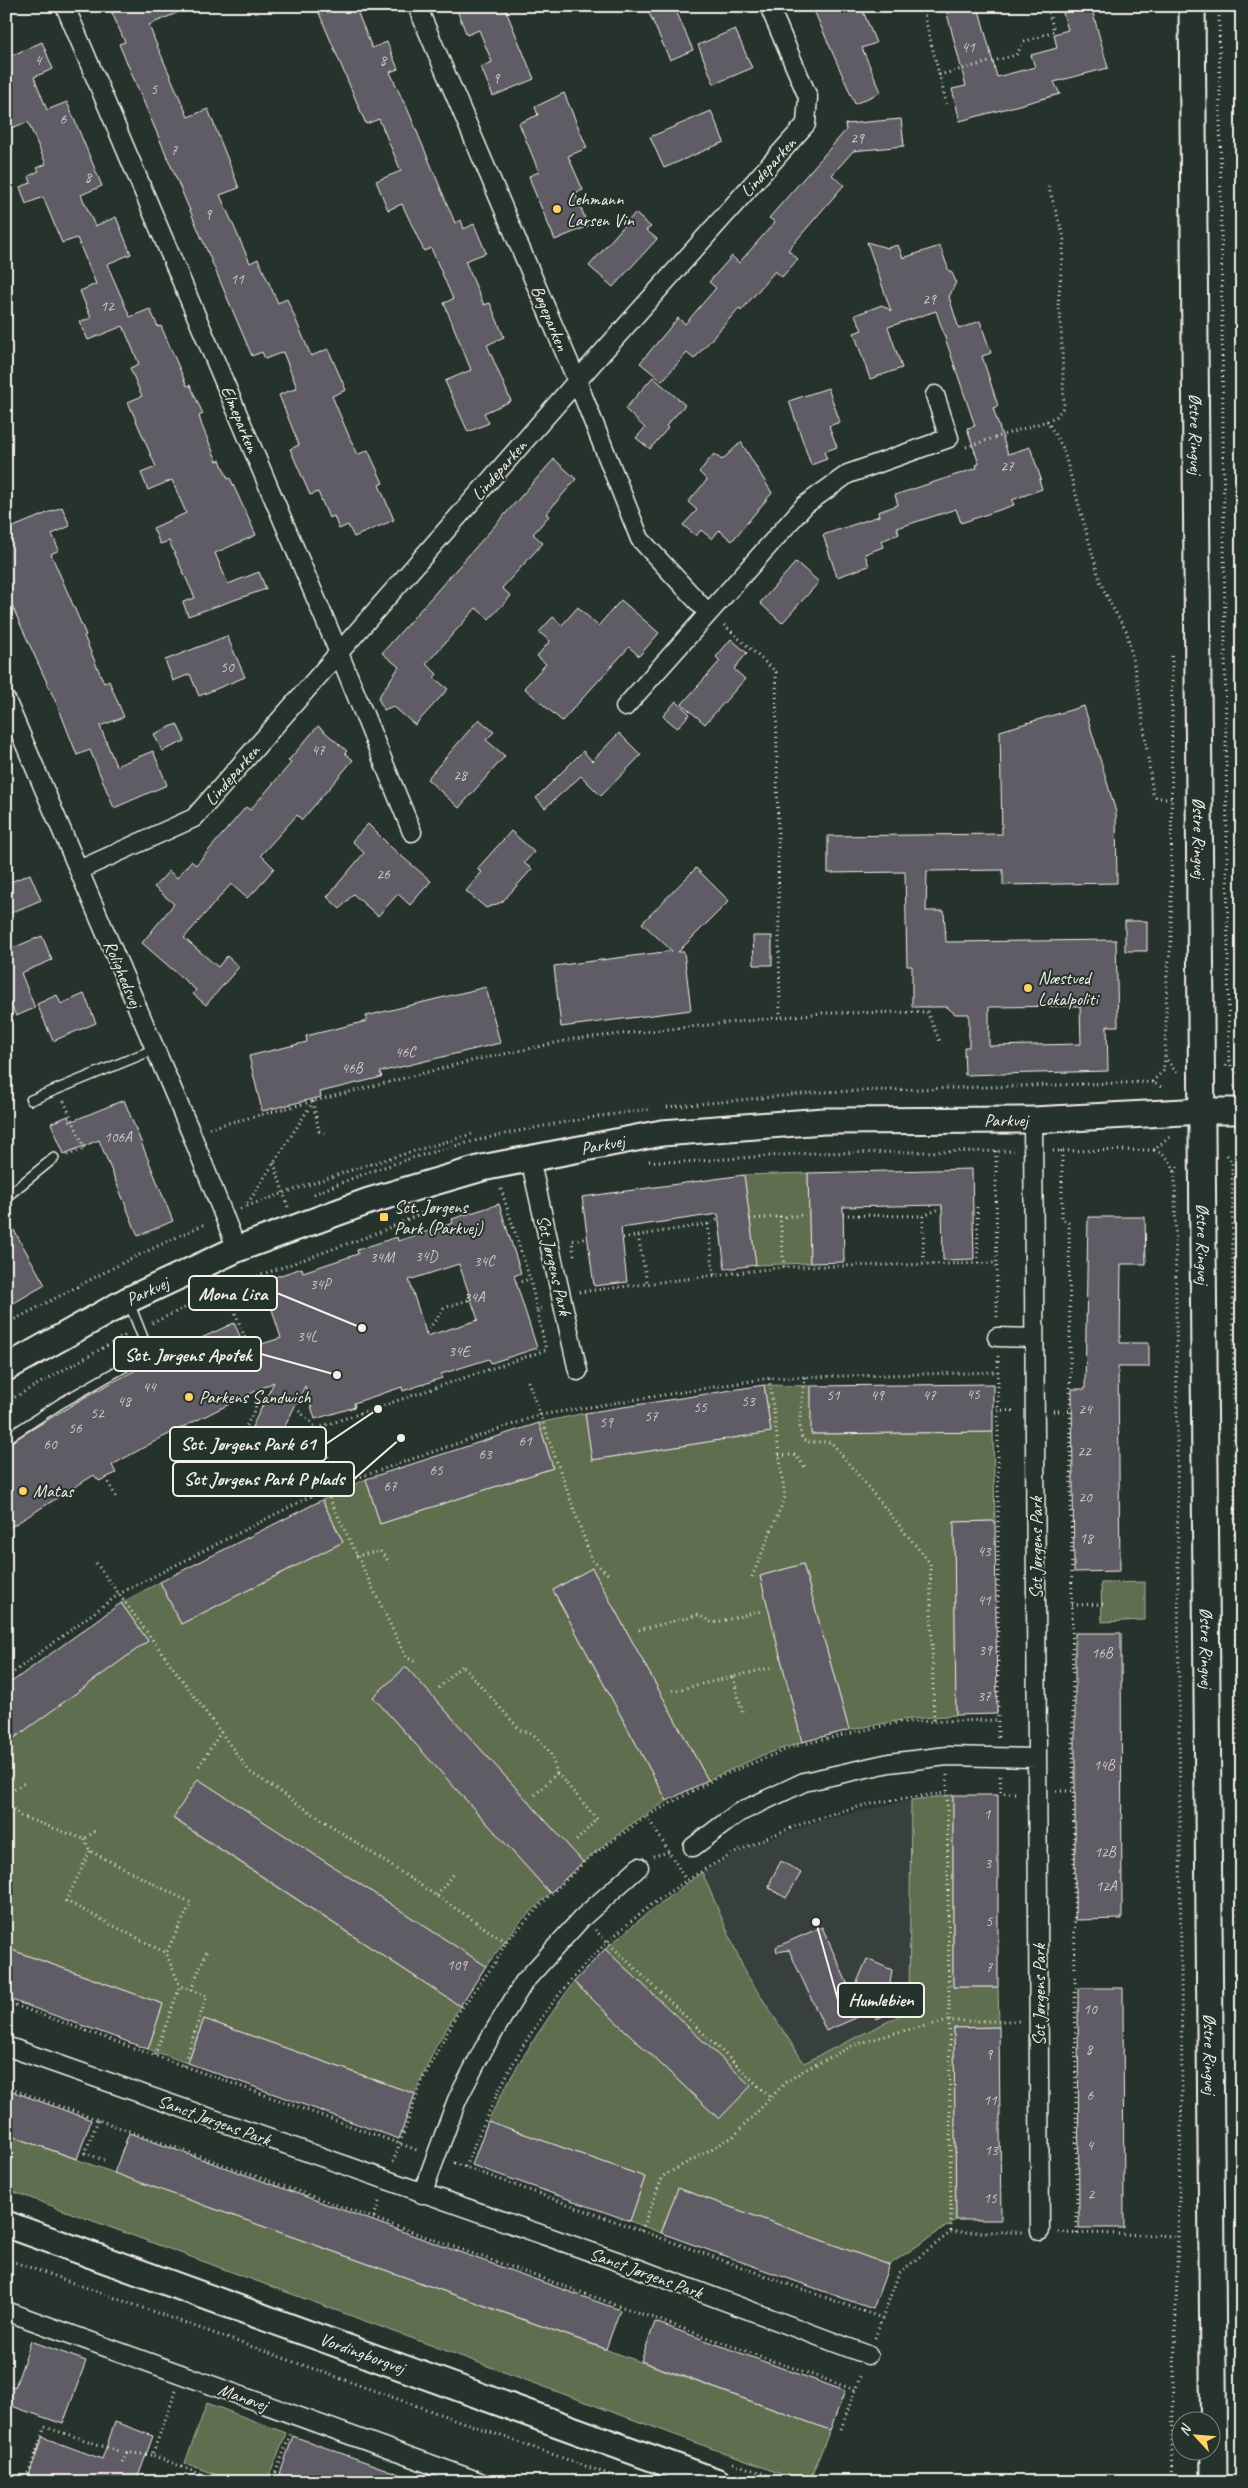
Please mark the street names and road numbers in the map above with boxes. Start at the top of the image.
street label: Lindeparken [735,132,801,202]
street label: Bøgeparken [526,282,574,355]
street label: Elmeparken [216,382,264,457]
street label: Østre Ringvej [1184,393,1207,477]
street label: Lindeparken [467,434,532,505]
street label: Lindeparken [200,739,265,810]
street label: Østre Ringvej [1188,797,1211,881]
street label: Rolighedsvej [99,937,148,1013]
street label: Parkvej [984,1109,1030,1131]
street label: Parkvej [579,1129,629,1160]
street label: Østre Ringvej [1192,1203,1214,1287]
street label: Sct Jørgens Park [532,1213,577,1319]
street label: Parkvej [123,1271,174,1310]
street label: Sct Jørgens Park [1025,1496,1047,1599]
street label: Østre Ringvej [1195,1607,1218,1691]
street label: Sct Jørgens Park [1028,1943,1050,2046]
street label: Østre Ringvej [1199,2013,1222,2097]
street label: Sanct Jørgens Park [155,2089,275,2151]
street label: Sanct Jørgens Park [587,2242,707,2304]
street label: Vordingborgvej [317,2328,410,2379]
street label: Manøvej [215,2378,273,2417]

